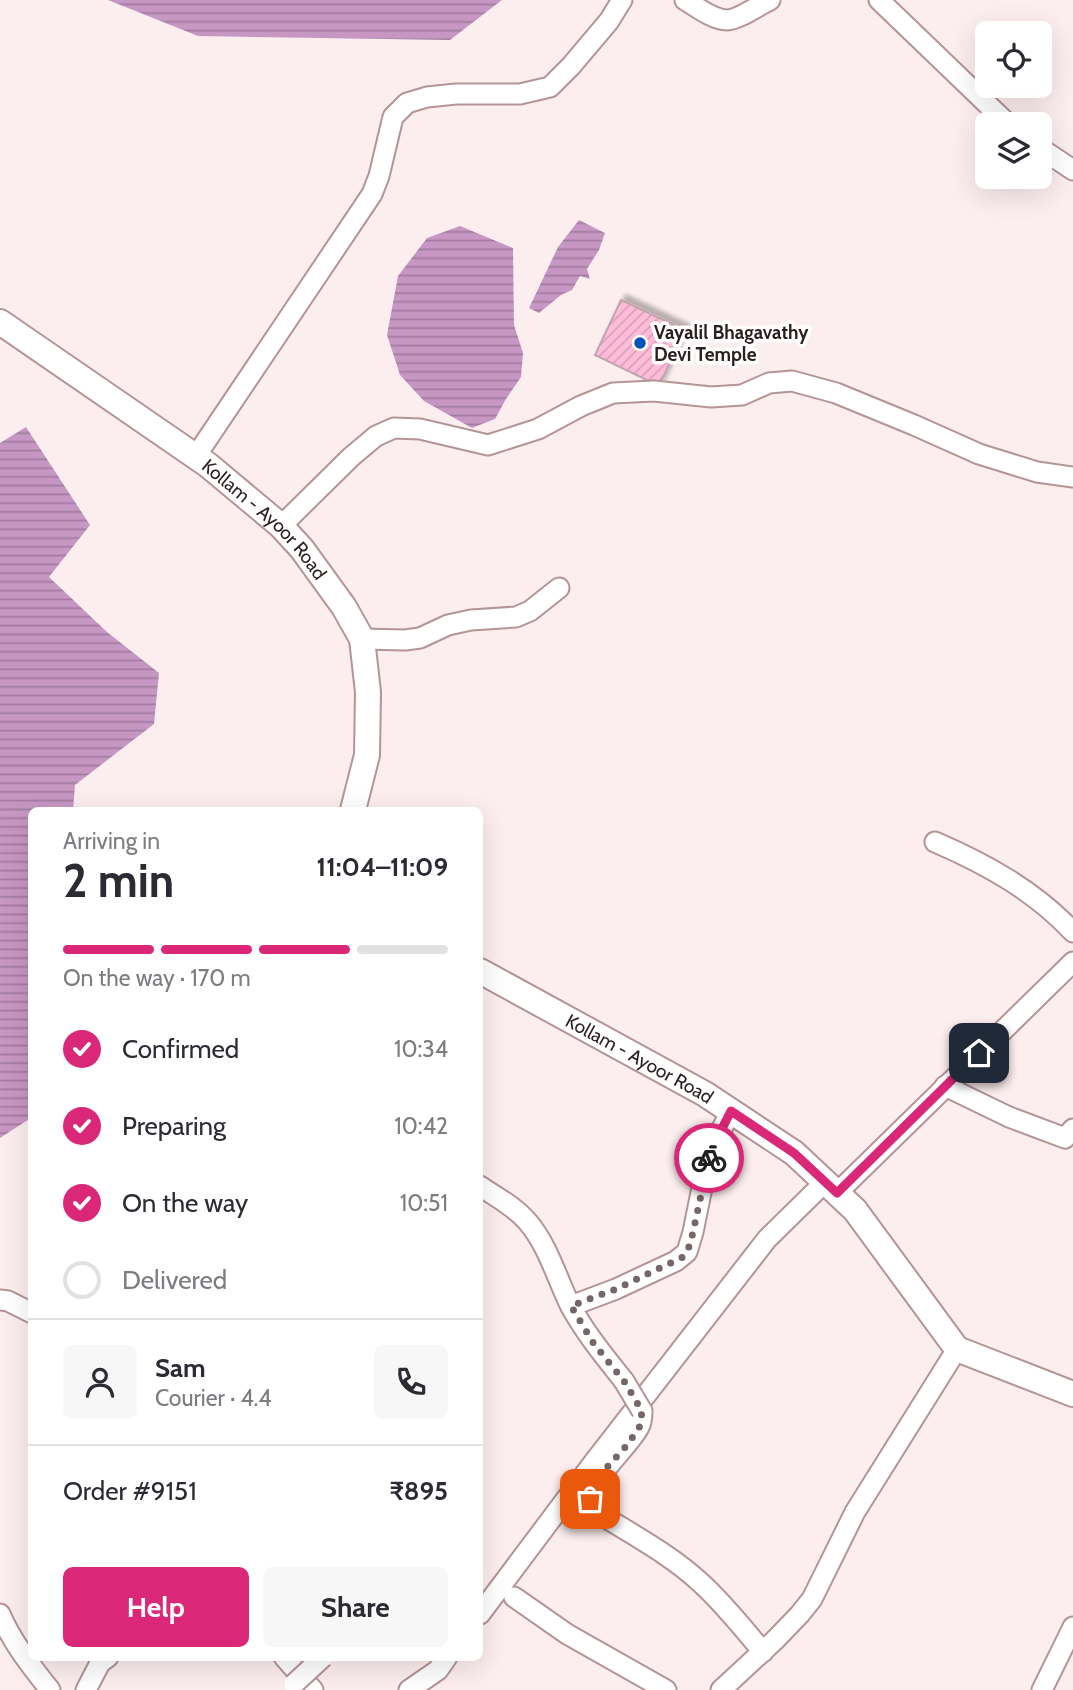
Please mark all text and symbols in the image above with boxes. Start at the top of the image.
map controls [975,21,1052,189]
button: locate [975,21,1052,98]
button: layers [975,112,1052,189]
place label: Vayalil Bhagavathy Devi Temple [654,321,809,366]
marker: Vayalil Bhagavathy Devi Temple [632,335,648,351]
street label: Kollam - Ayoor Road [197,454,331,584]
text: Arriving in [63,827,160,855]
text: 11:04–11:09 [317,851,448,883]
text: 2 min [63,853,174,909]
text: On the way · 170 m [63,964,251,992]
street label: Kollam - Ayoor Road [562,1009,718,1108]
pin [949,1023,1009,1083]
icon: check [63,1030,101,1068]
text: Confirmed [122,1033,239,1065]
icon: home [960,1034,998,1072]
text: 10:34 [394,1035,448,1063]
icon: check [63,1107,101,1145]
text: Preparing [122,1110,226,1142]
text: 10:42 [394,1112,448,1140]
courier [674,1123,744,1193]
icon: bike [690,1139,728,1177]
icon: check [63,1184,101,1222]
text: On the way [122,1187,248,1219]
text: 10:51 [400,1189,448,1217]
text: Delivered [122,1264,227,1296]
button: person [63,1345,137,1419]
button: phone [374,1345,448,1419]
text: Sam [155,1352,206,1384]
text: Courier · 4.4 [155,1384,272,1412]
pin [560,1469,620,1529]
text: Order #9151 [63,1475,197,1507]
text: ₹895 [390,1475,448,1507]
icon: bag [571,1480,609,1518]
button: Help [63,1567,249,1647]
button: Share [263,1567,448,1647]

